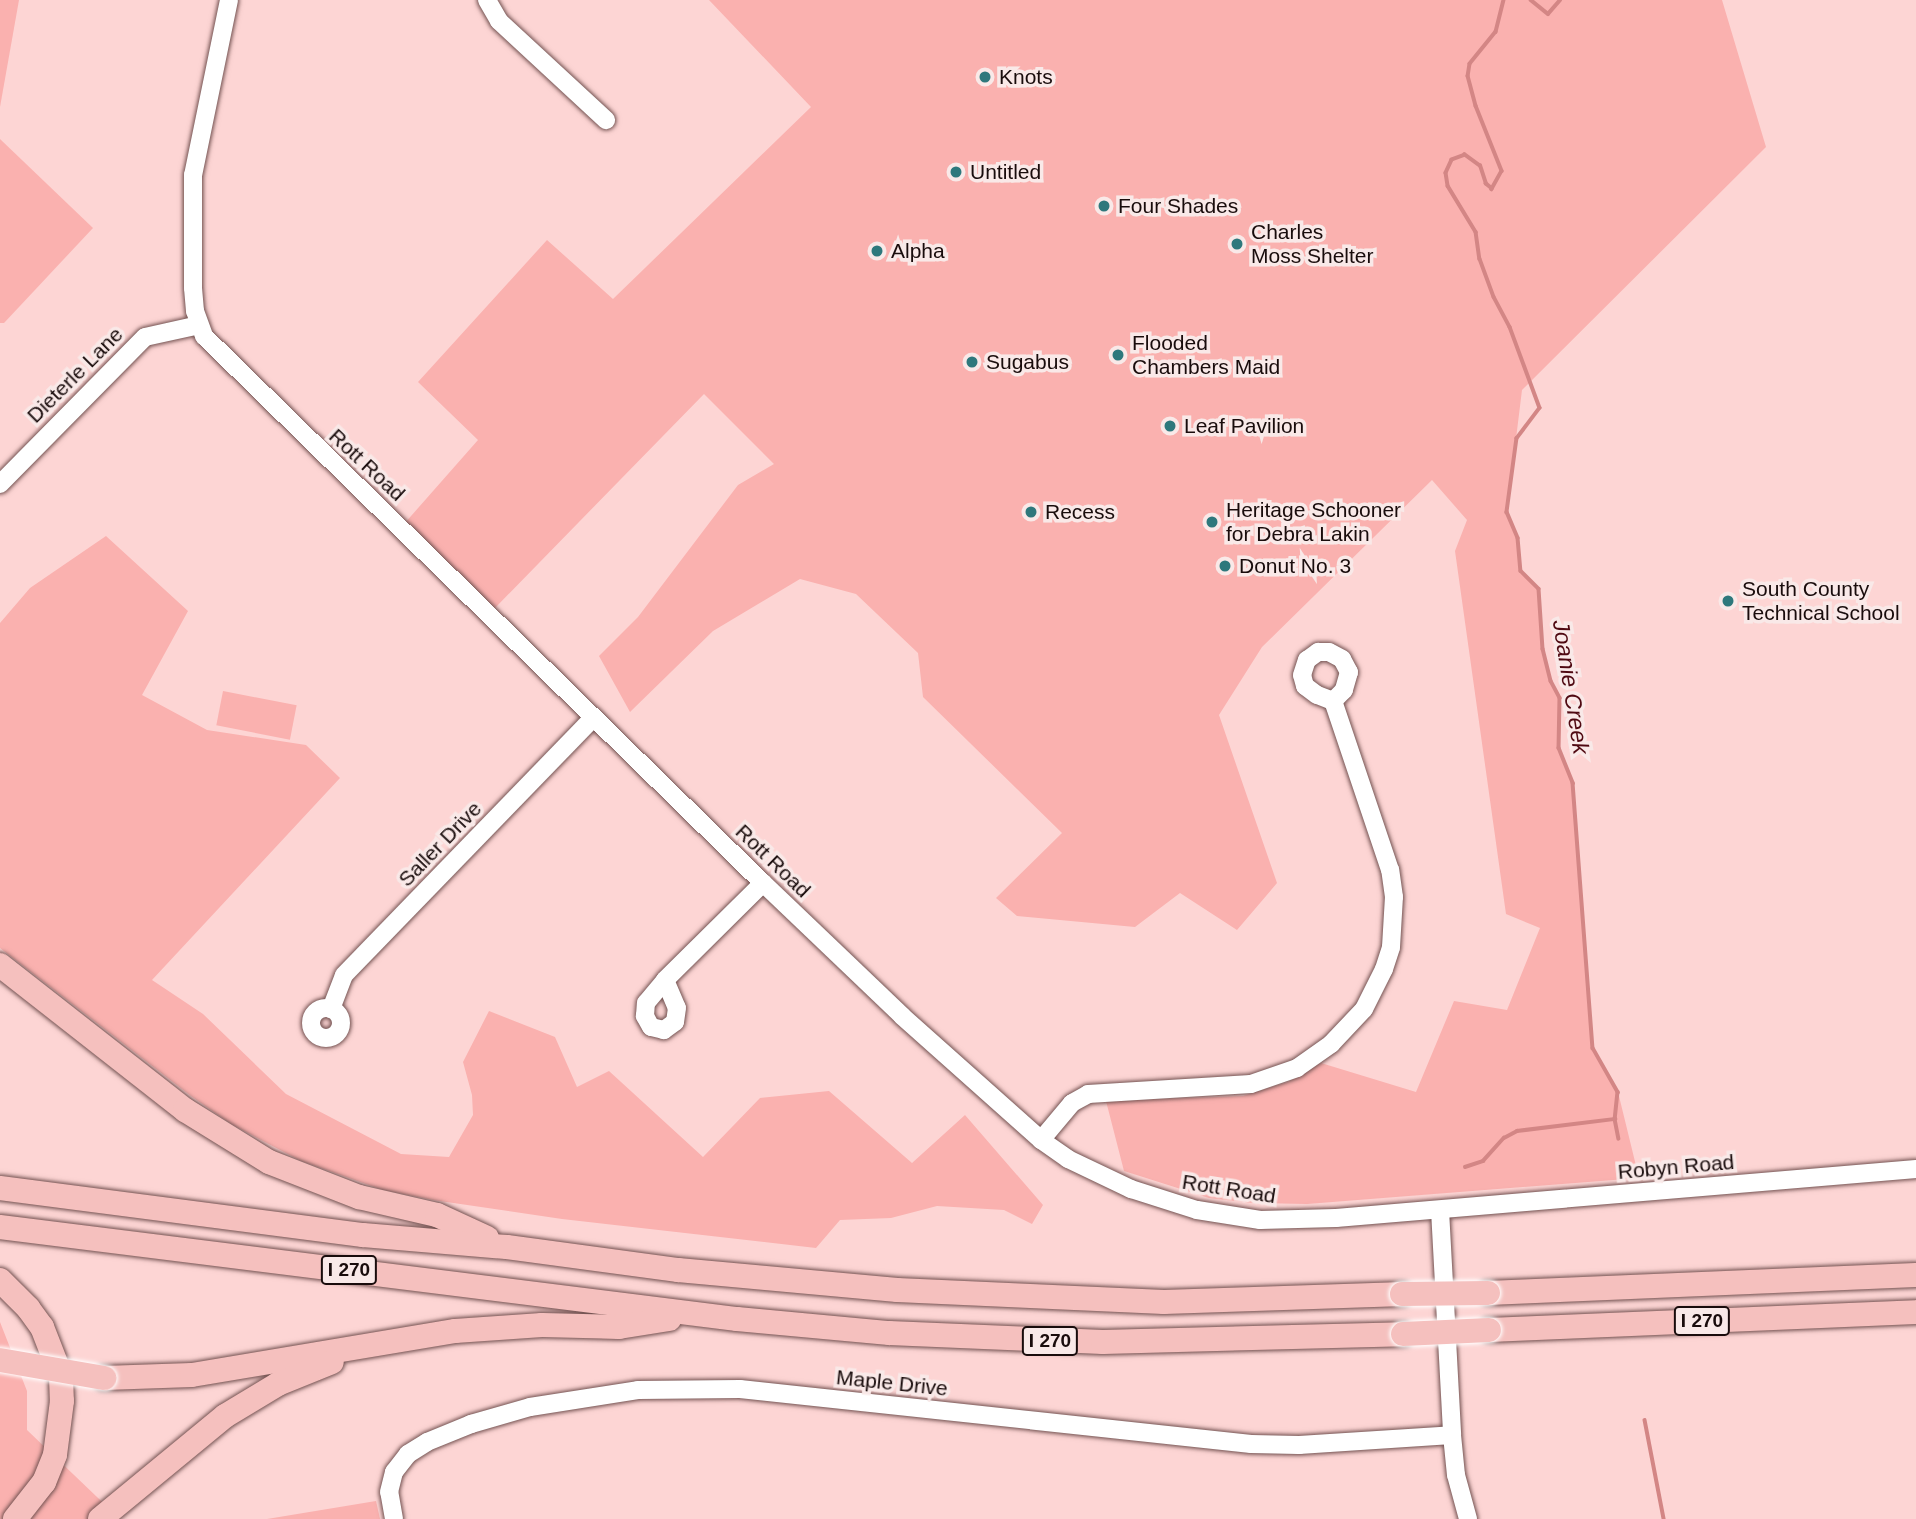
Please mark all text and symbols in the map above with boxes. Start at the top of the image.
place label: Knots [999,64,1053,90]
marker: Knots [977,69,993,85]
place label: Untitled [970,159,1041,185]
marker: Untitled [948,164,964,180]
place label: Four Shades [1118,193,1238,219]
marker: Four Shades [1096,198,1112,214]
place label: Charles Moss Shelter [1251,219,1374,269]
marker: Charles Moss Shelter [1229,236,1245,252]
place label: Alpha [891,238,945,264]
marker: Alpha [869,243,885,259]
street label: Dieterle Lane [22,322,128,428]
place label: Flooded Chambers Maid [1132,330,1280,380]
marker: Flooded Chambers Maid [1110,347,1126,363]
place label: Sugabus [986,349,1069,375]
marker: Sugabus [964,354,980,370]
place label: Leaf Pavilion [1184,413,1304,439]
marker: Leaf Pavilion [1162,418,1178,434]
street label: Rott Road [324,424,410,506]
place label: Heritage Schooner for Debra Lakin [1226,497,1401,547]
place label: Recess [1045,499,1115,525]
marker: Recess [1023,504,1039,520]
marker: Heritage Schooner for Debra Lakin [1204,514,1220,530]
place label: Donut No. 3 [1239,553,1351,579]
marker: Donut No. 3 [1217,558,1233,574]
place label: South County Technical School [1742,576,1900,626]
marker: South County Technical School [1720,593,1736,609]
water label: Joanie Creek [1547,618,1595,756]
street label: Saller Drive [393,796,487,892]
street label: Rott Road [730,819,816,903]
street label: Robyn Road [1617,1149,1735,1185]
street label: Rott Road [1180,1169,1278,1209]
road number: I 270 [319,1254,379,1286]
road number: I 270 [1672,1306,1732,1336]
road number: I 270 [1020,1326,1080,1357]
street label: Maple Drive [835,1365,949,1401]

